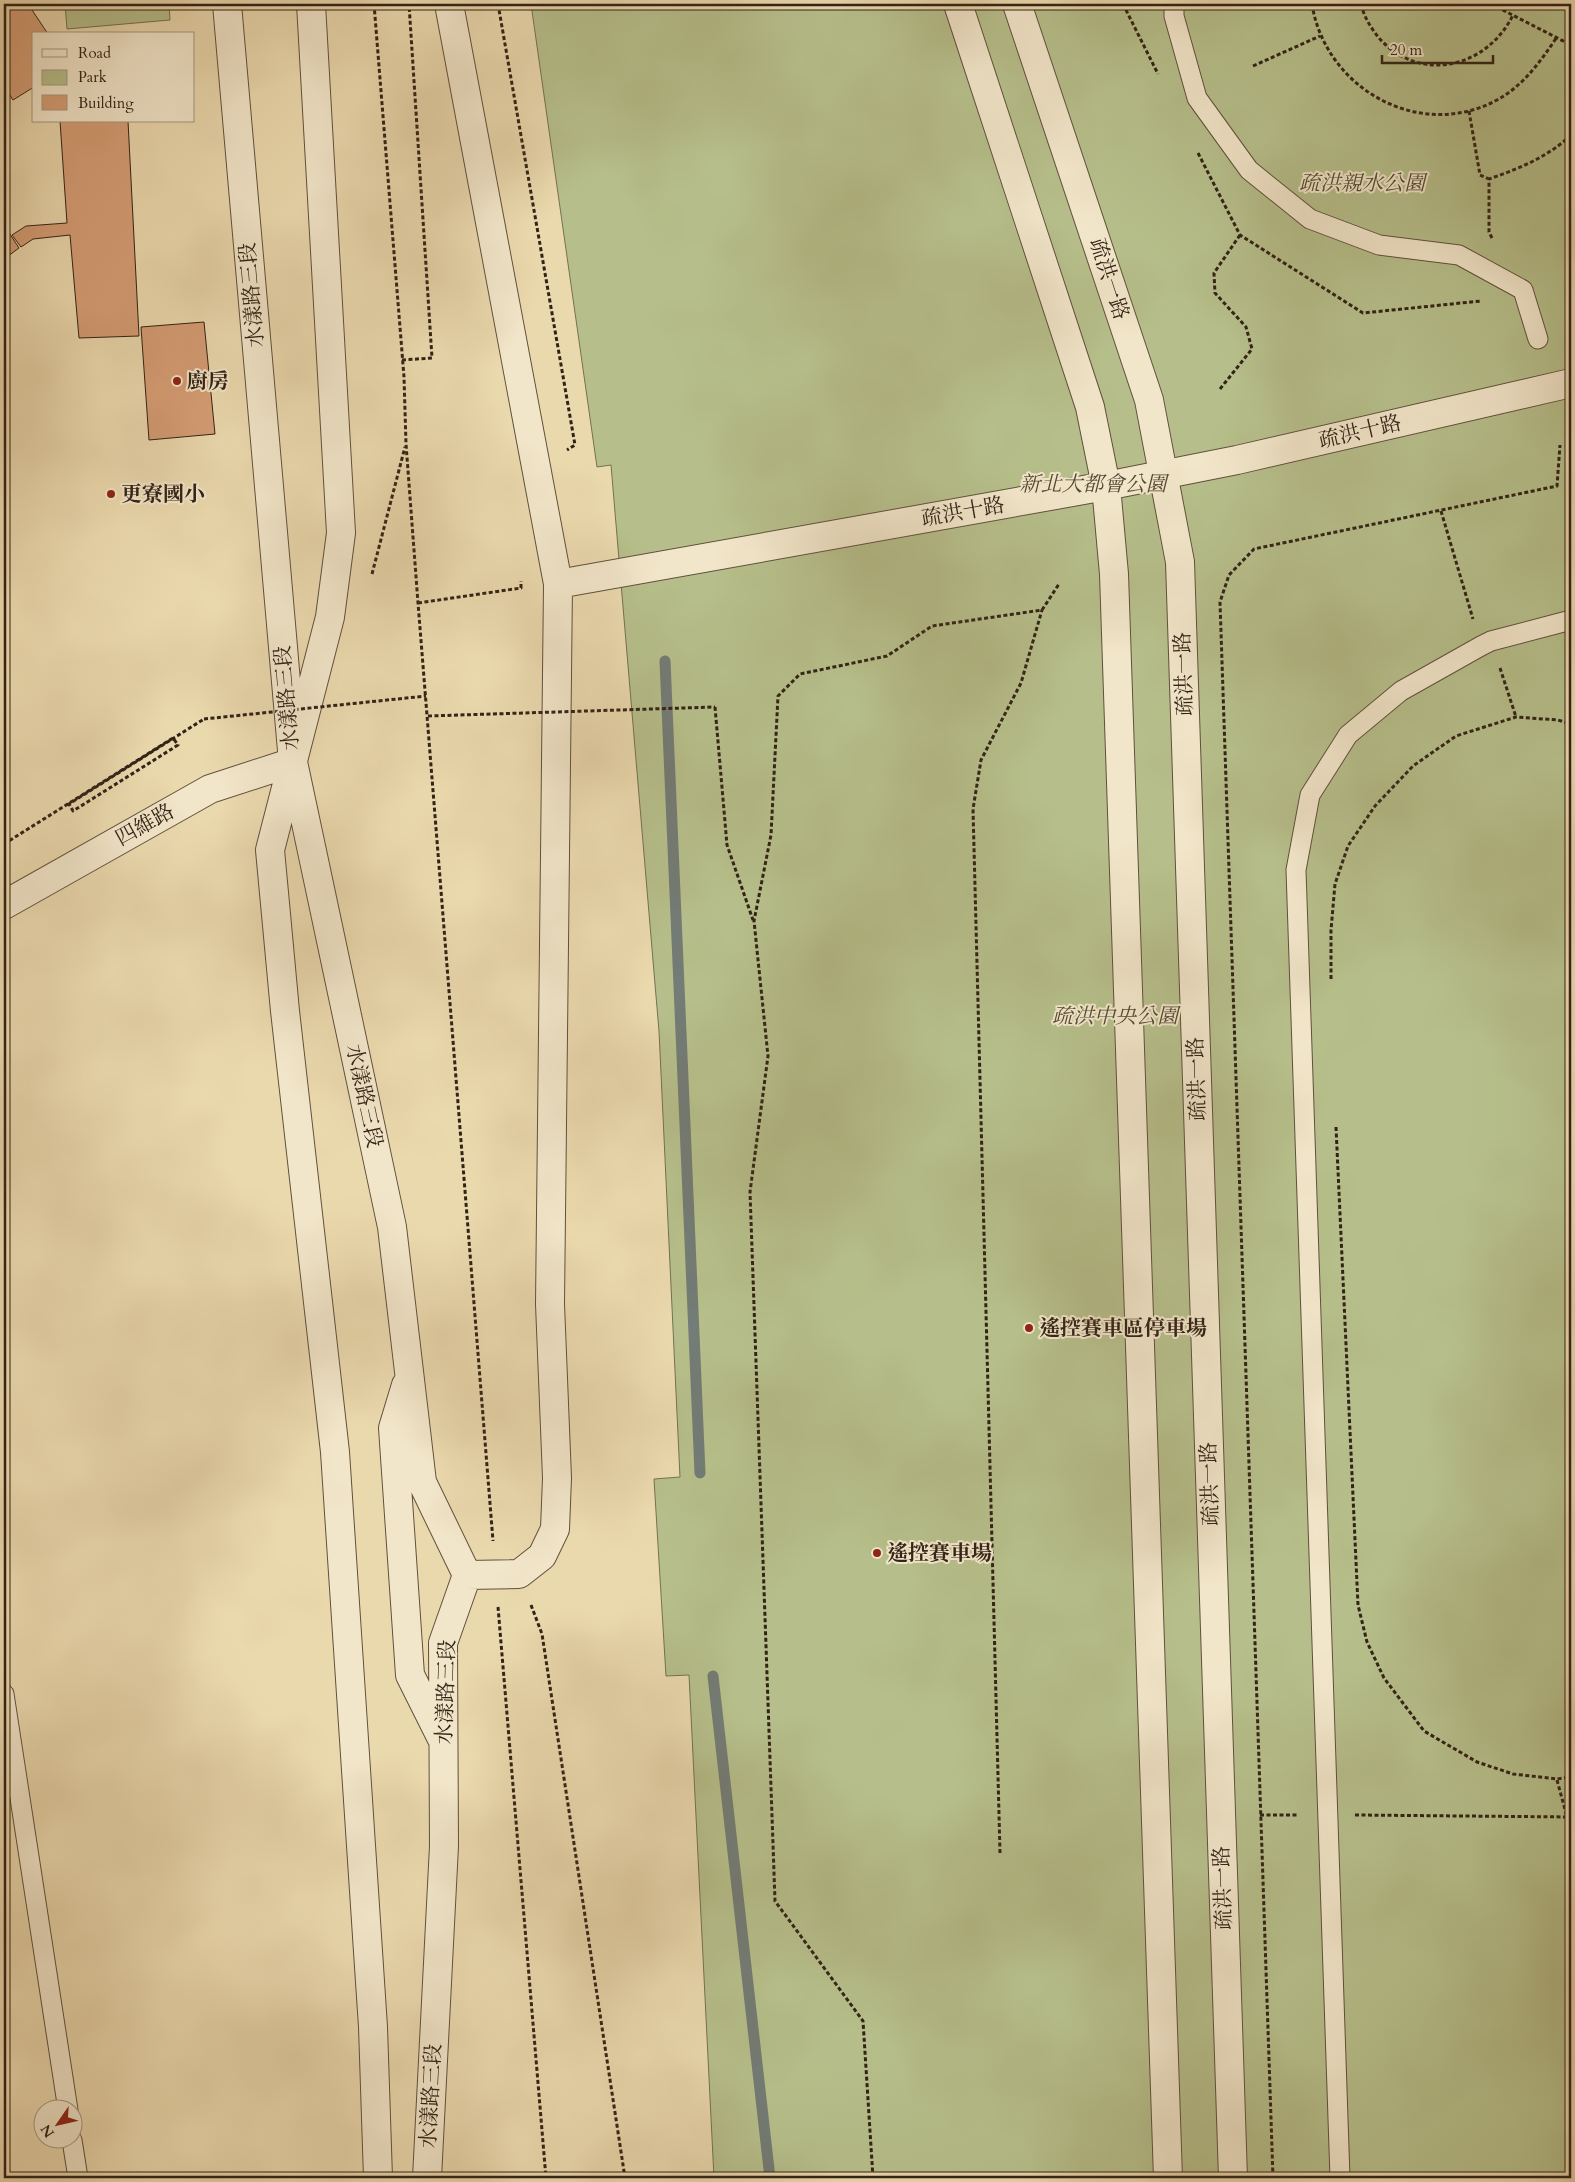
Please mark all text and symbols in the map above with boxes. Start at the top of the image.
legend [32,32,195,122]
scale bar [1382,32,1494,64]
text: 20 m [1390,40,1422,60]
text: Road [78,43,111,63]
text: Park [78,67,107,87]
text: Building [78,93,134,113]
park label: 疏洪親水公園 [1299,169,1428,198]
street label: 疏洪一路 [1082,235,1136,323]
street label: 水漾路三段 [233,241,271,349]
place label: 廚房 [187,367,229,396]
marker: 廚房 [171,375,183,387]
street label: 疏洪十路 [1316,408,1404,456]
park label: 新北大都會公園 [1020,470,1169,499]
place label: 更寮國小 [121,480,205,509]
marker: 更寮國小 [105,488,117,500]
street label: 疏洪十路 [919,490,1007,534]
street label: 疏洪一路 [1168,632,1200,716]
street label: 水漾路三段 [268,644,306,752]
street label: 四維路 [110,797,180,853]
park label: 疏洪中央公園 [1052,1002,1181,1031]
street label: 疏洪一路 [1181,1037,1213,1121]
street label: 水漾路三段 [339,1042,389,1150]
place label: 遙控賽車區停車場 [1039,1314,1207,1343]
marker: 遙控賽車區停車場 [1023,1322,1035,1334]
street label: 疏洪一路 [1194,1442,1226,1526]
place label: 遙控賽車場 [887,1539,992,1568]
marker: 遙控賽車場 [871,1547,883,1559]
street label: 水漾路三段 [430,1639,462,1745]
street label: 疏洪一路 [1207,1846,1239,1930]
street label: 水漾路三段 [414,2043,448,2149]
north arrow [32,2100,82,2150]
text: N [36,2121,59,2141]

